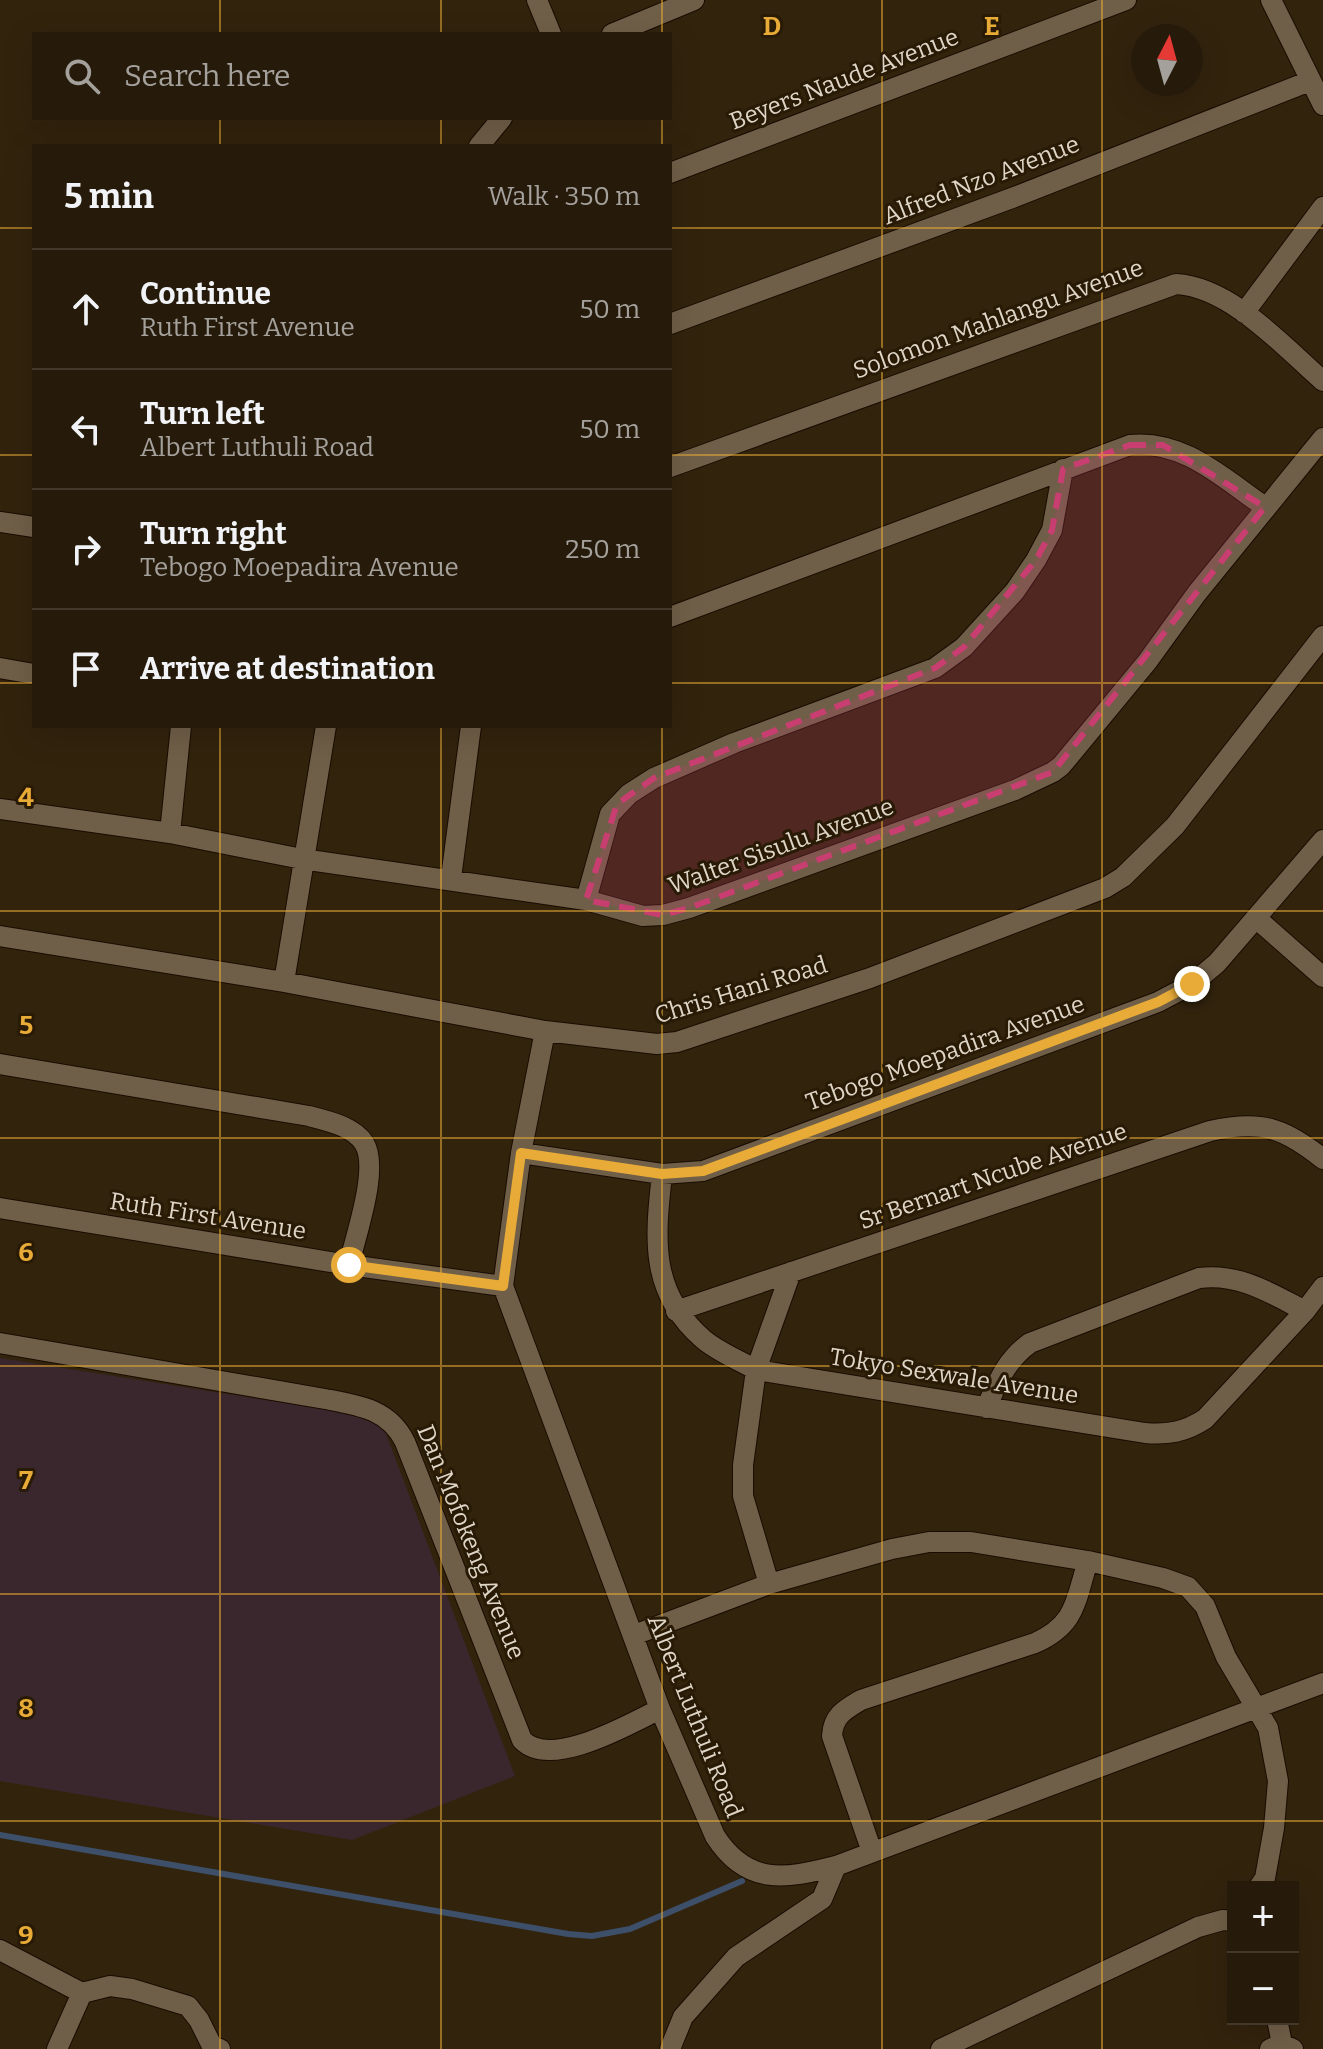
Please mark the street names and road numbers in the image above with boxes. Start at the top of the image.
street label: Beyers Naude Avenue [726,22,962,136]
street label: Alfred Nzo Avenue [879,130,1083,230]
street label: Solomon Mahlangu Avenue [849,253,1147,385]
street label: Walter Sisulu Avenue [665,792,897,900]
street label: Chris Hani Road [651,950,831,1030]
street label: Tebogo Moepadira Avenue [802,990,1088,1116]
street label: Sr Bernart Ncube Avenue [855,1117,1131,1235]
street label: Ruth First Avenue [108,1187,308,1245]
street label: Tokyo Sexwale Avenue [828,1343,1080,1409]
street label: Dan Mofokeng Avenue [411,1421,531,1663]
street label: Albert Luthuli Road [642,1611,748,1821]

